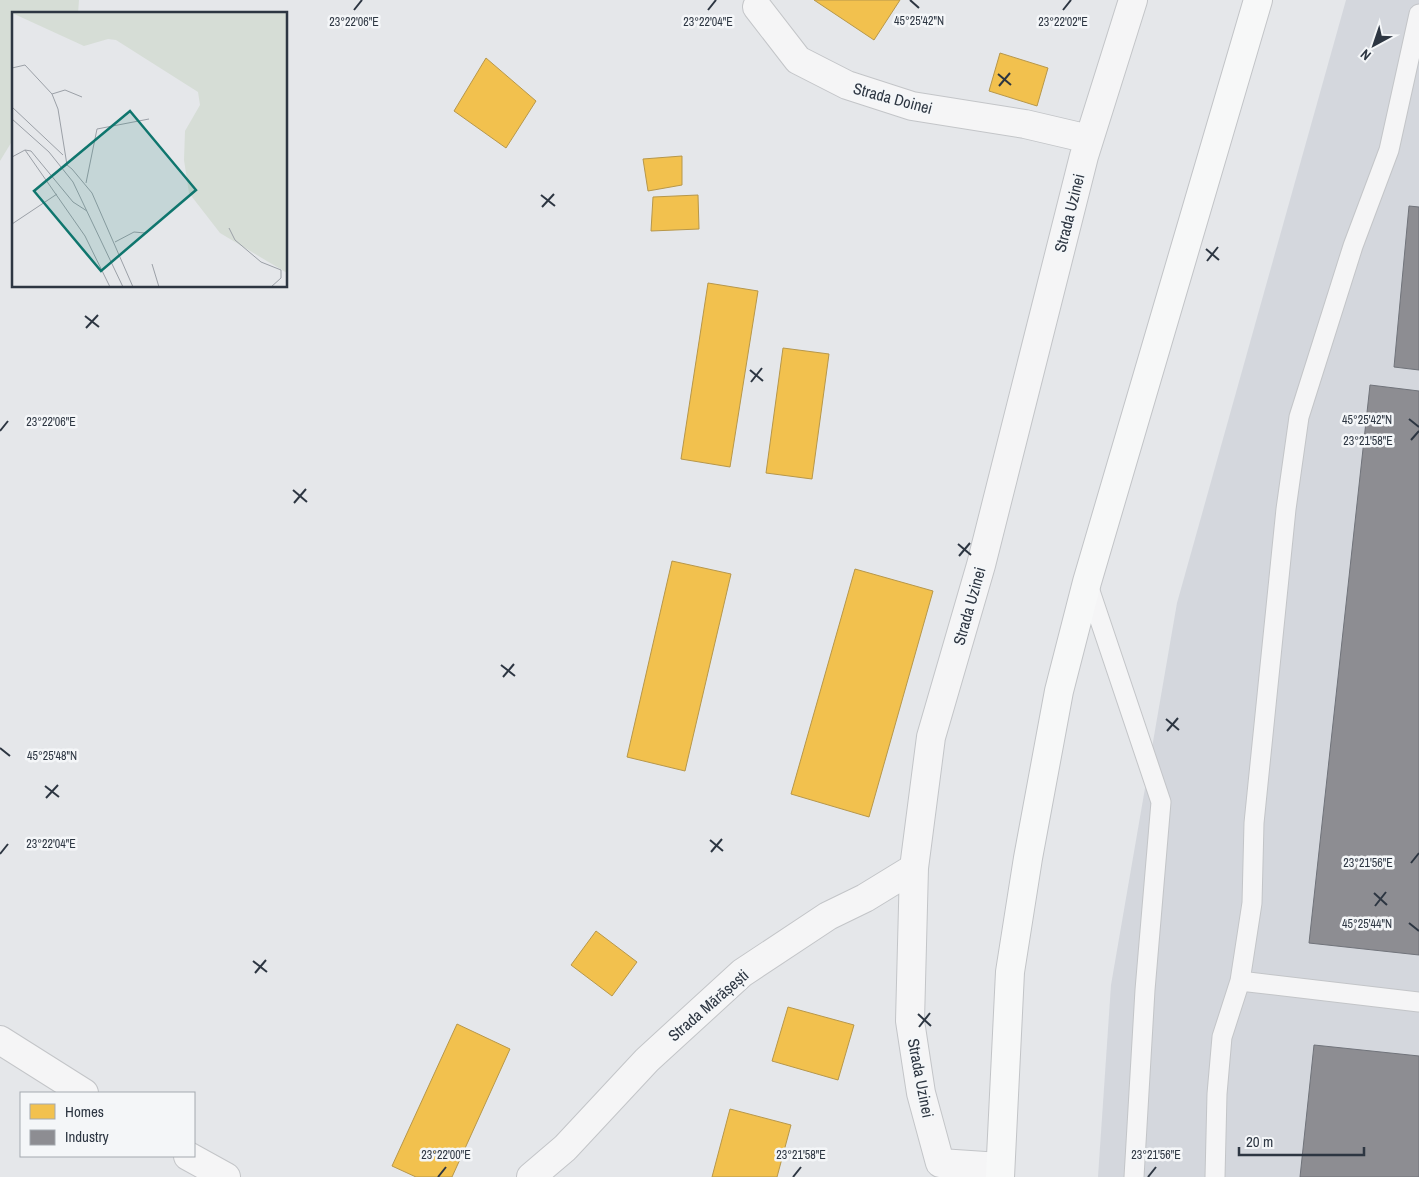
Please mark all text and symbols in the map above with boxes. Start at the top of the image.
inset map [12,12,288,288]
text: 45°25'42"N [894,13,944,29]
text: 23°22'06"E [329,14,379,30]
text: 23°22'04"E [683,14,733,30]
text: 23°22'02"E [1038,14,1088,30]
north arrow [1349,20,1399,70]
text: N [1357,45,1375,65]
street label: Strada Doinei [851,77,935,119]
street label: Strada Uzinei [1049,171,1089,255]
text: 45°25'42"N [1342,412,1392,428]
text: 23°22'06"E [26,414,76,430]
text: 23°21'58"E [1343,433,1393,449]
street label: Strada Uzinei [947,564,991,648]
text: 45°25'48"N [27,748,77,764]
text: 23°22'04"E [26,836,76,852]
text: 23°21'56"E [1343,855,1393,871]
text: 45°25'44"N [1342,916,1392,932]
street label: Strada Mărășești [663,964,753,1046]
street label: Strada Uzinei [903,1037,939,1119]
legend [20,1092,195,1157]
text: Homes [65,1101,104,1122]
scale bar [1239,1124,1364,1156]
text: Industry [65,1126,110,1147]
text: 20 m [1246,1131,1273,1152]
text: 23°22'00"E [421,1147,471,1163]
text: 23°21'58"E [776,1147,826,1163]
text: 23°21'56"E [1131,1147,1181,1163]

